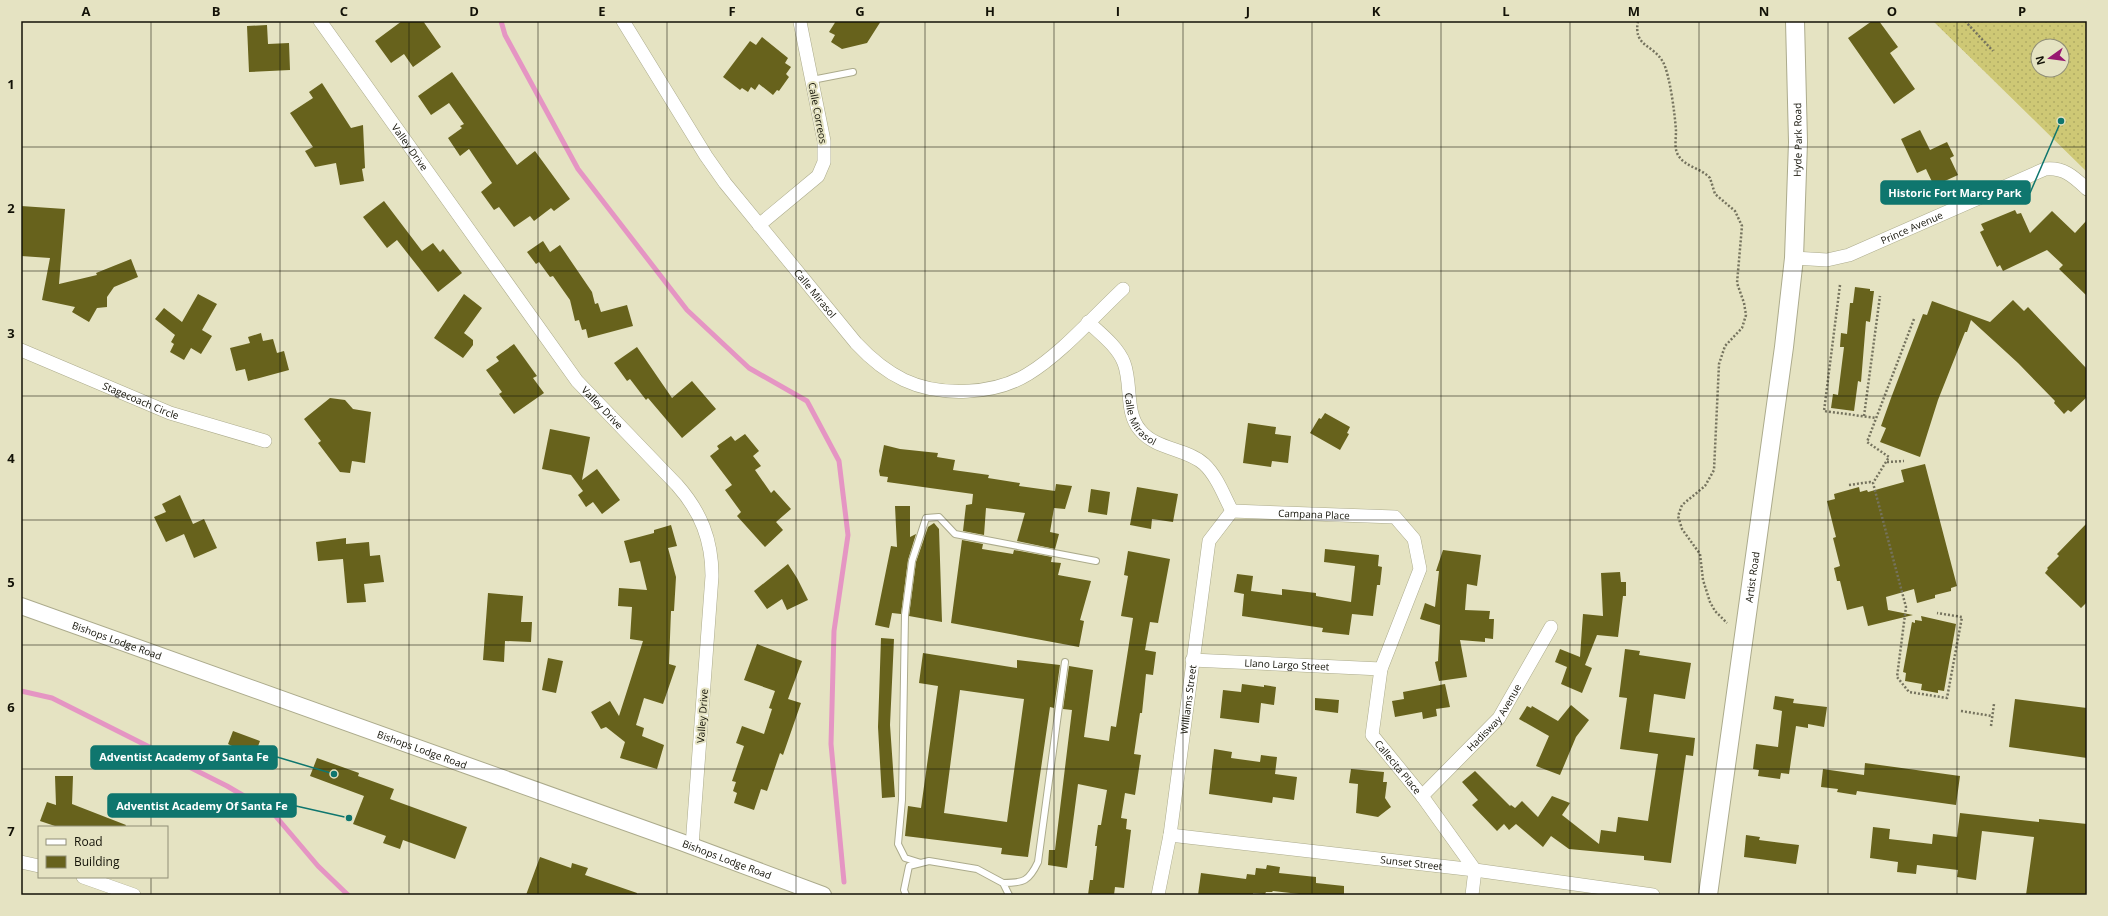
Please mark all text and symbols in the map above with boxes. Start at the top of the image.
text: A [82,2,91,20]
text: B [212,2,221,20]
text: C [340,2,348,20]
text: D [469,2,479,20]
text: E [598,2,606,20]
text: F [728,2,736,20]
text: G [855,2,865,20]
text: H [985,2,995,20]
text: I [1116,2,1120,20]
text: J [1245,2,1250,20]
text: K [1372,2,1381,20]
text: L [1502,2,1510,20]
text: M [1628,2,1640,20]
text: N [1759,2,1769,20]
text: O [1887,2,1897,20]
text: P [2018,2,2026,20]
north arrow [2030,38,2070,78]
text: N [2031,54,2048,67]
text: 1 [7,75,15,93]
street label: Calle Correos [805,81,831,145]
street label: Hyde Park Road [1790,103,1805,177]
street label: Valley Drive [389,121,432,174]
callout: Historic Fort Marcy Park [1881,181,2030,204]
text: Historic Fort Marcy Park [1888,185,2022,200]
text: 2 [7,199,15,217]
street label: Prince Avenue [1878,208,1945,247]
street label: Calle Mirasol [791,266,840,321]
text: 3 [7,324,15,342]
street label: Stagecoach Circle [100,378,181,422]
street label: Valley Drive [579,383,627,432]
street label: Calle Mirasol [1122,392,1159,448]
text: 4 [7,449,15,467]
street label: Campana Place [1278,506,1350,522]
street label: Artist Road [1742,551,1763,603]
text: 5 [7,573,15,591]
street label: Bishops Lodge Road [70,618,164,663]
street label: Llano Largo Street [1244,656,1330,674]
street label: Williams Street [1176,664,1200,735]
street label: Hadisway Avenue [1463,681,1524,754]
street label: Valley Drive [693,688,711,744]
text: 6 [7,698,15,716]
street label: Bishops Lodge Road [375,727,469,772]
street label: Callecita Place [1372,737,1425,797]
callout: Adventist Academy of Santa Fe [91,746,277,769]
text: Adventist Academy of Santa Fe [99,749,269,764]
callout: Adventist Academy Of Santa Fe [108,794,296,817]
text: Adventist Academy Of Santa Fe [116,798,288,813]
text: 7 [7,822,15,840]
legend [38,826,168,878]
text: Road [74,833,103,850]
street label: Bishops Lodge Road [680,836,774,882]
street label: Sunset Street [1380,852,1444,873]
text: Building [74,853,120,870]

